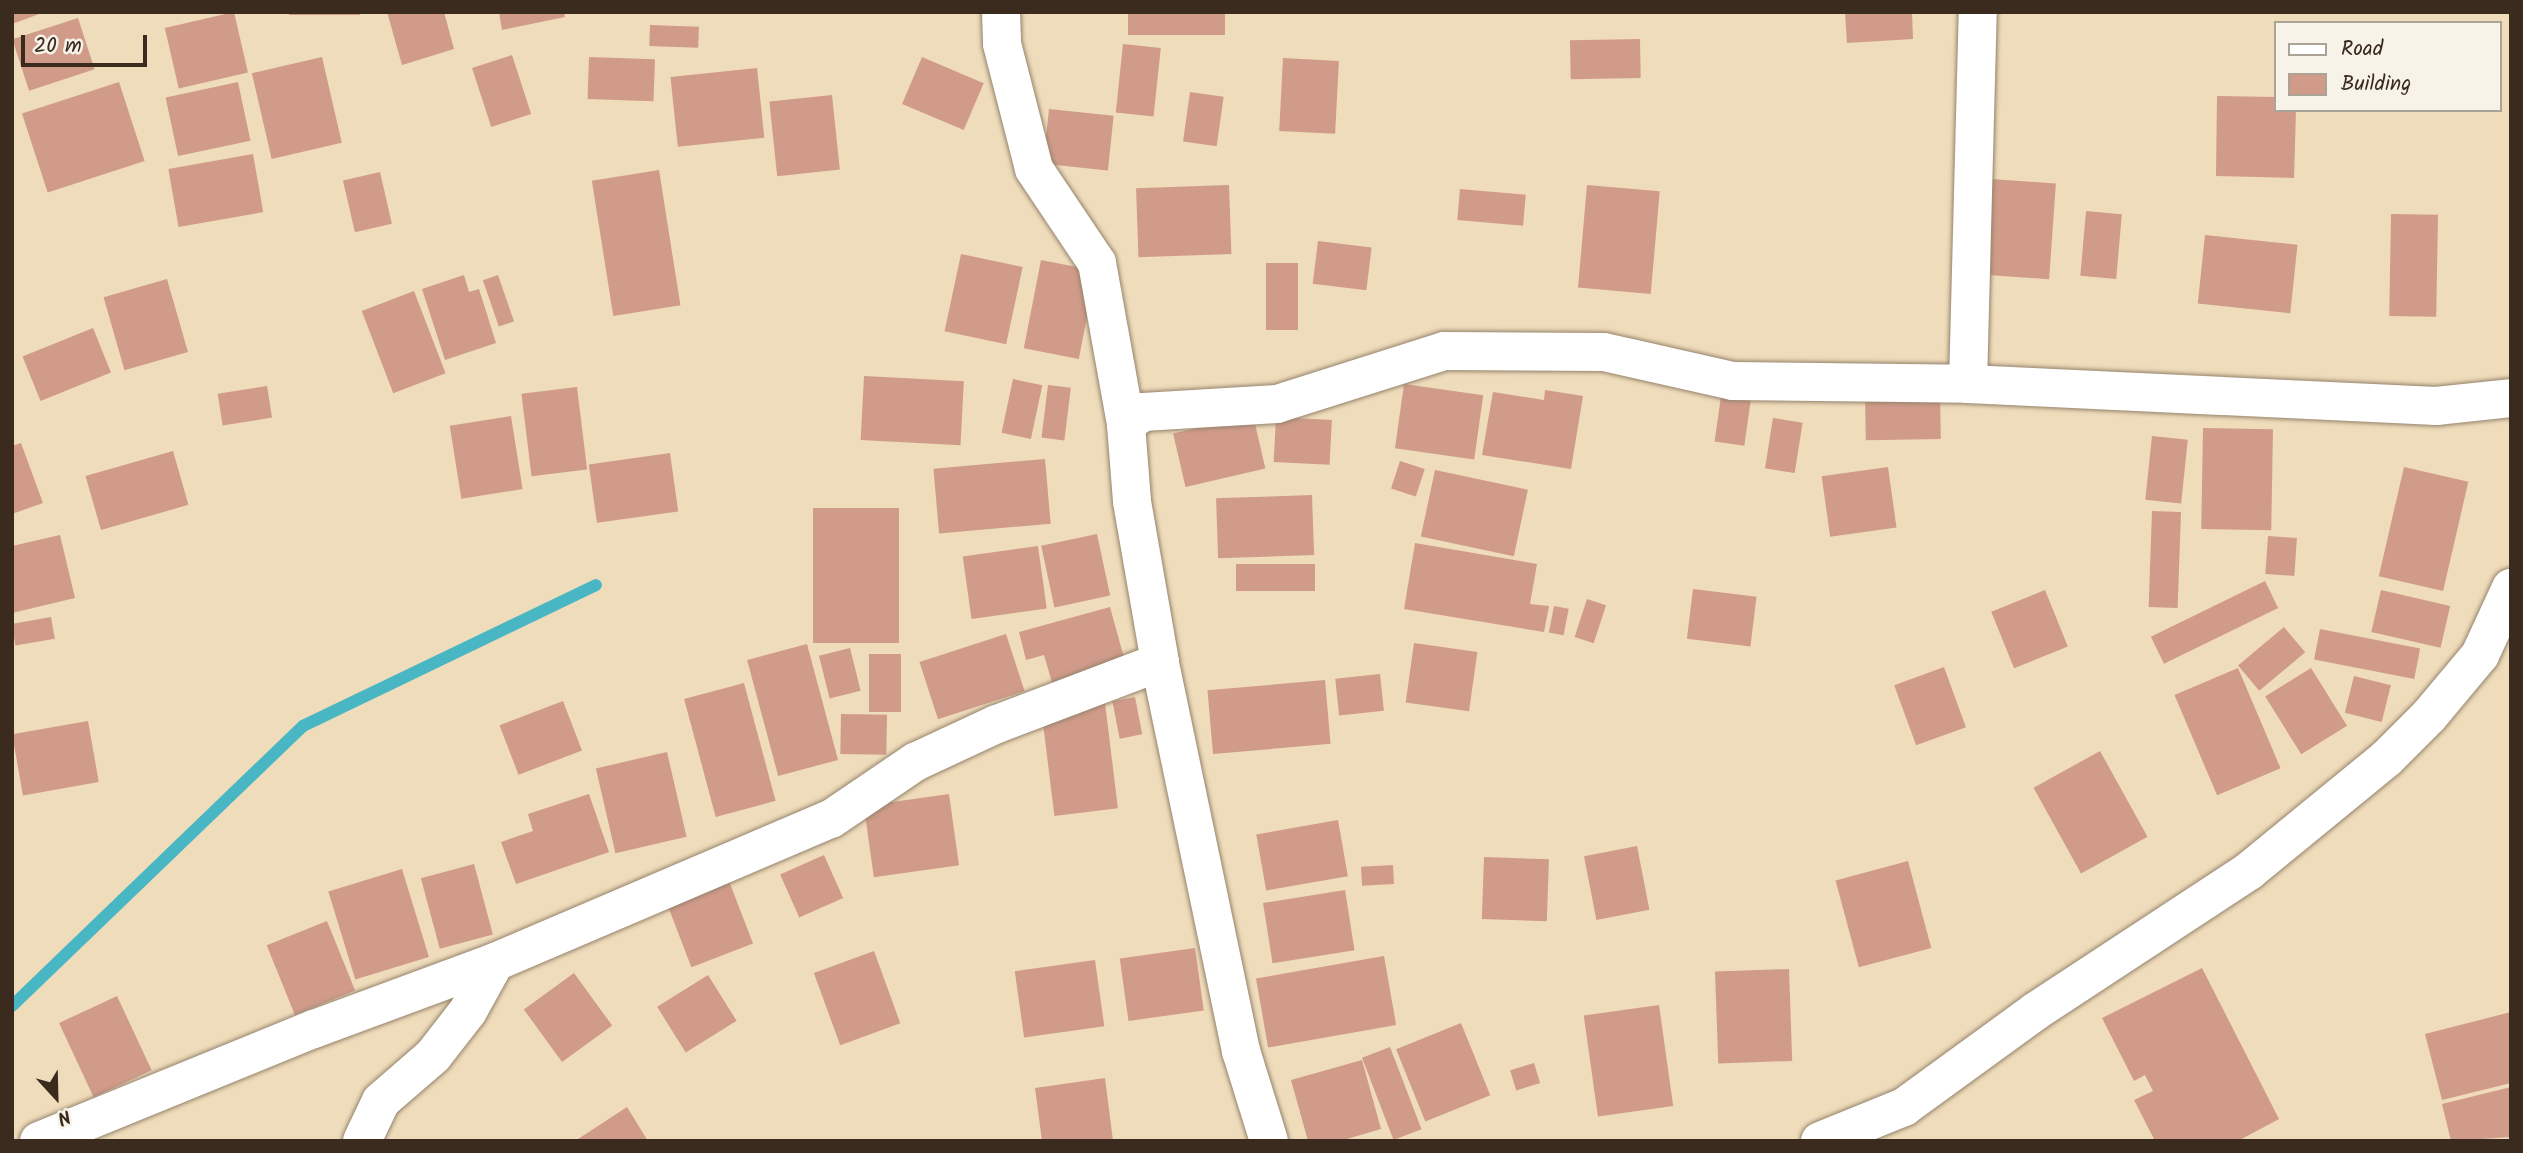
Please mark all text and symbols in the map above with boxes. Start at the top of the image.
scale bar [24,21,150,65]
legend [2274,21,2502,112]
text: 20 m [34,30,82,63]
text: Road [2341,33,2383,66]
text: Building [2341,68,2411,101]
north arrow [21,1062,91,1132]
text: N [53,1100,75,1133]

